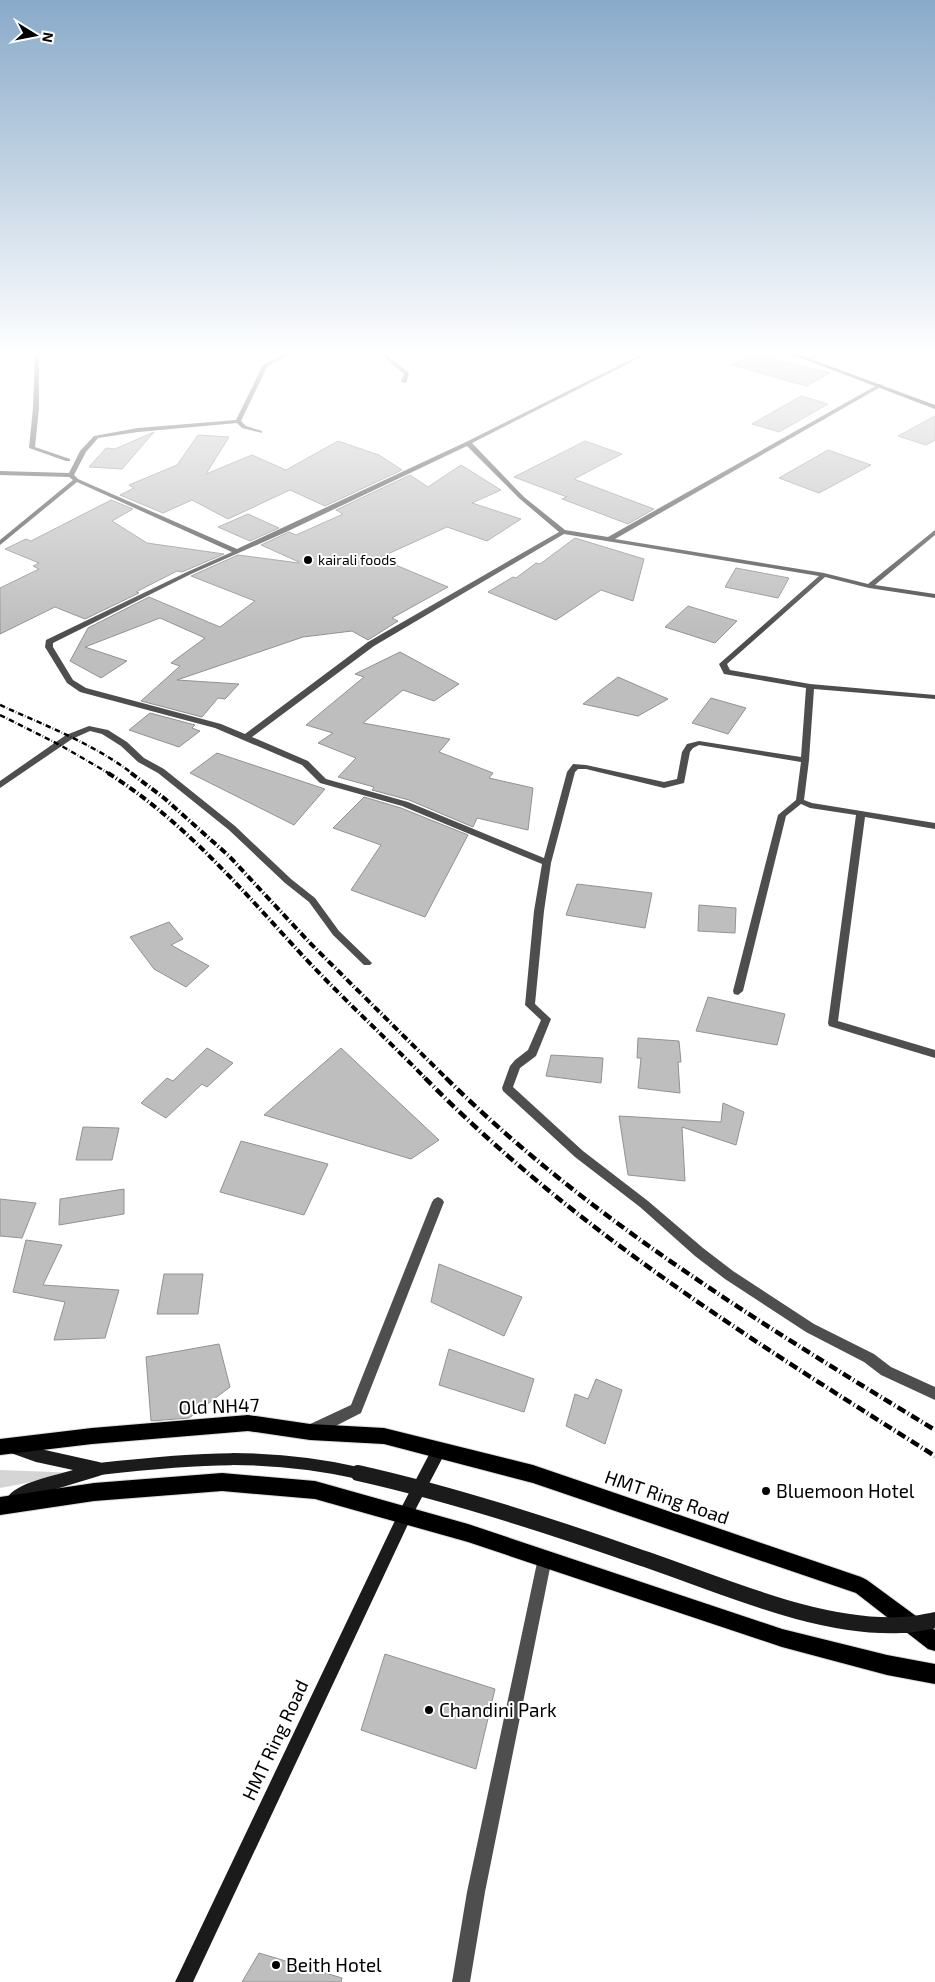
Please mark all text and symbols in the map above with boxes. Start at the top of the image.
north arrow [10,10,60,60]
text: N [39,31,58,44]
place label: kairali foods [318,551,396,568]
marker: kairali foods [302,554,314,566]
street label: Old NH47 [178,1393,260,1418]
street label: HMT Ring Road [602,1464,733,1529]
place label: Bluemoon Hotel [776,1479,915,1502]
marker: Bluemoon Hotel [760,1485,772,1497]
street label: HMT Ring Road [237,1676,313,1804]
place label: Chandini Park [439,1698,557,1721]
marker: Chandini Park [423,1704,435,1716]
place label: Beith Hotel [286,1953,382,1976]
marker: Beith Hotel [270,1959,282,1971]

